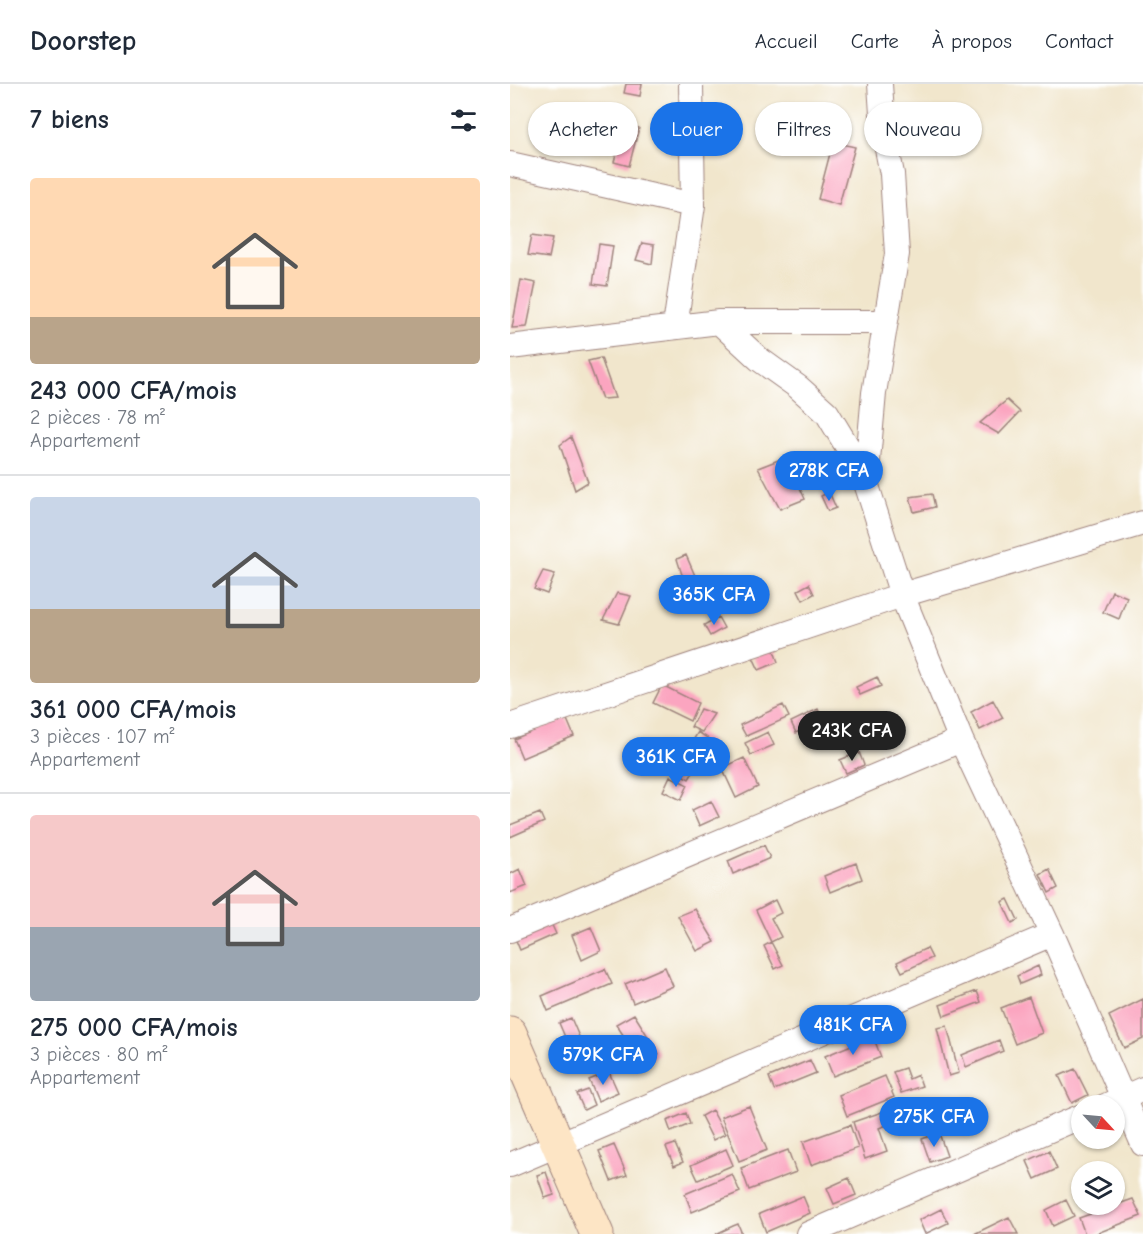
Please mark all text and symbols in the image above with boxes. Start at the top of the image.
text: Doorstep [30,25,136,57]
text: Accueil [755,29,818,53]
text: Carte [851,29,899,53]
text: À propos [932,29,1012,53]
text: Contact [1045,29,1113,53]
chip: Acheter [528,102,638,156]
chip: Louer [650,102,743,156]
chip: Filtres [755,102,852,156]
chip: Nouveau [864,102,982,156]
icon: filters [447,104,480,137]
text: 7 biens [30,105,109,135]
icon: home [201,217,309,325]
text: 243 000 CFA/mois [30,376,237,406]
text: 2 pièces · 78 m² [30,406,165,429]
text: Appartement [30,429,140,452]
pin: 278K CFA [767,451,891,502]
text: 278K CFA [789,459,869,482]
icon: home [201,536,309,644]
pin: 365K CFA [652,575,776,626]
text: 365K CFA [673,583,755,606]
text: 361 000 CFA/mois [30,695,236,725]
pin: 243K CFA [790,711,914,762]
text: 243K CFA [812,719,892,742]
text: 3 pièces · 107 m² [30,725,175,748]
pin: 361K CFA [614,737,738,788]
text: 361K CFA [636,745,716,768]
text: Appartement [30,748,140,771]
icon: home [201,854,309,962]
pin: 481K CFA [791,1005,915,1056]
text: 275 000 CFA/mois [30,1013,238,1043]
text: 481K CFA [813,1013,893,1036]
pin: 579K CFA [541,1035,665,1086]
text: 3 pièces · 80 m² [30,1043,168,1066]
text: 579K CFA [562,1043,644,1066]
text: Appartement [30,1066,140,1089]
north arrow [1071,1095,1125,1149]
map controls [1071,1095,1125,1215]
pin: 275K CFA [872,1097,996,1148]
text: 275K CFA [893,1105,975,1128]
button: layers [1071,1161,1125,1215]

